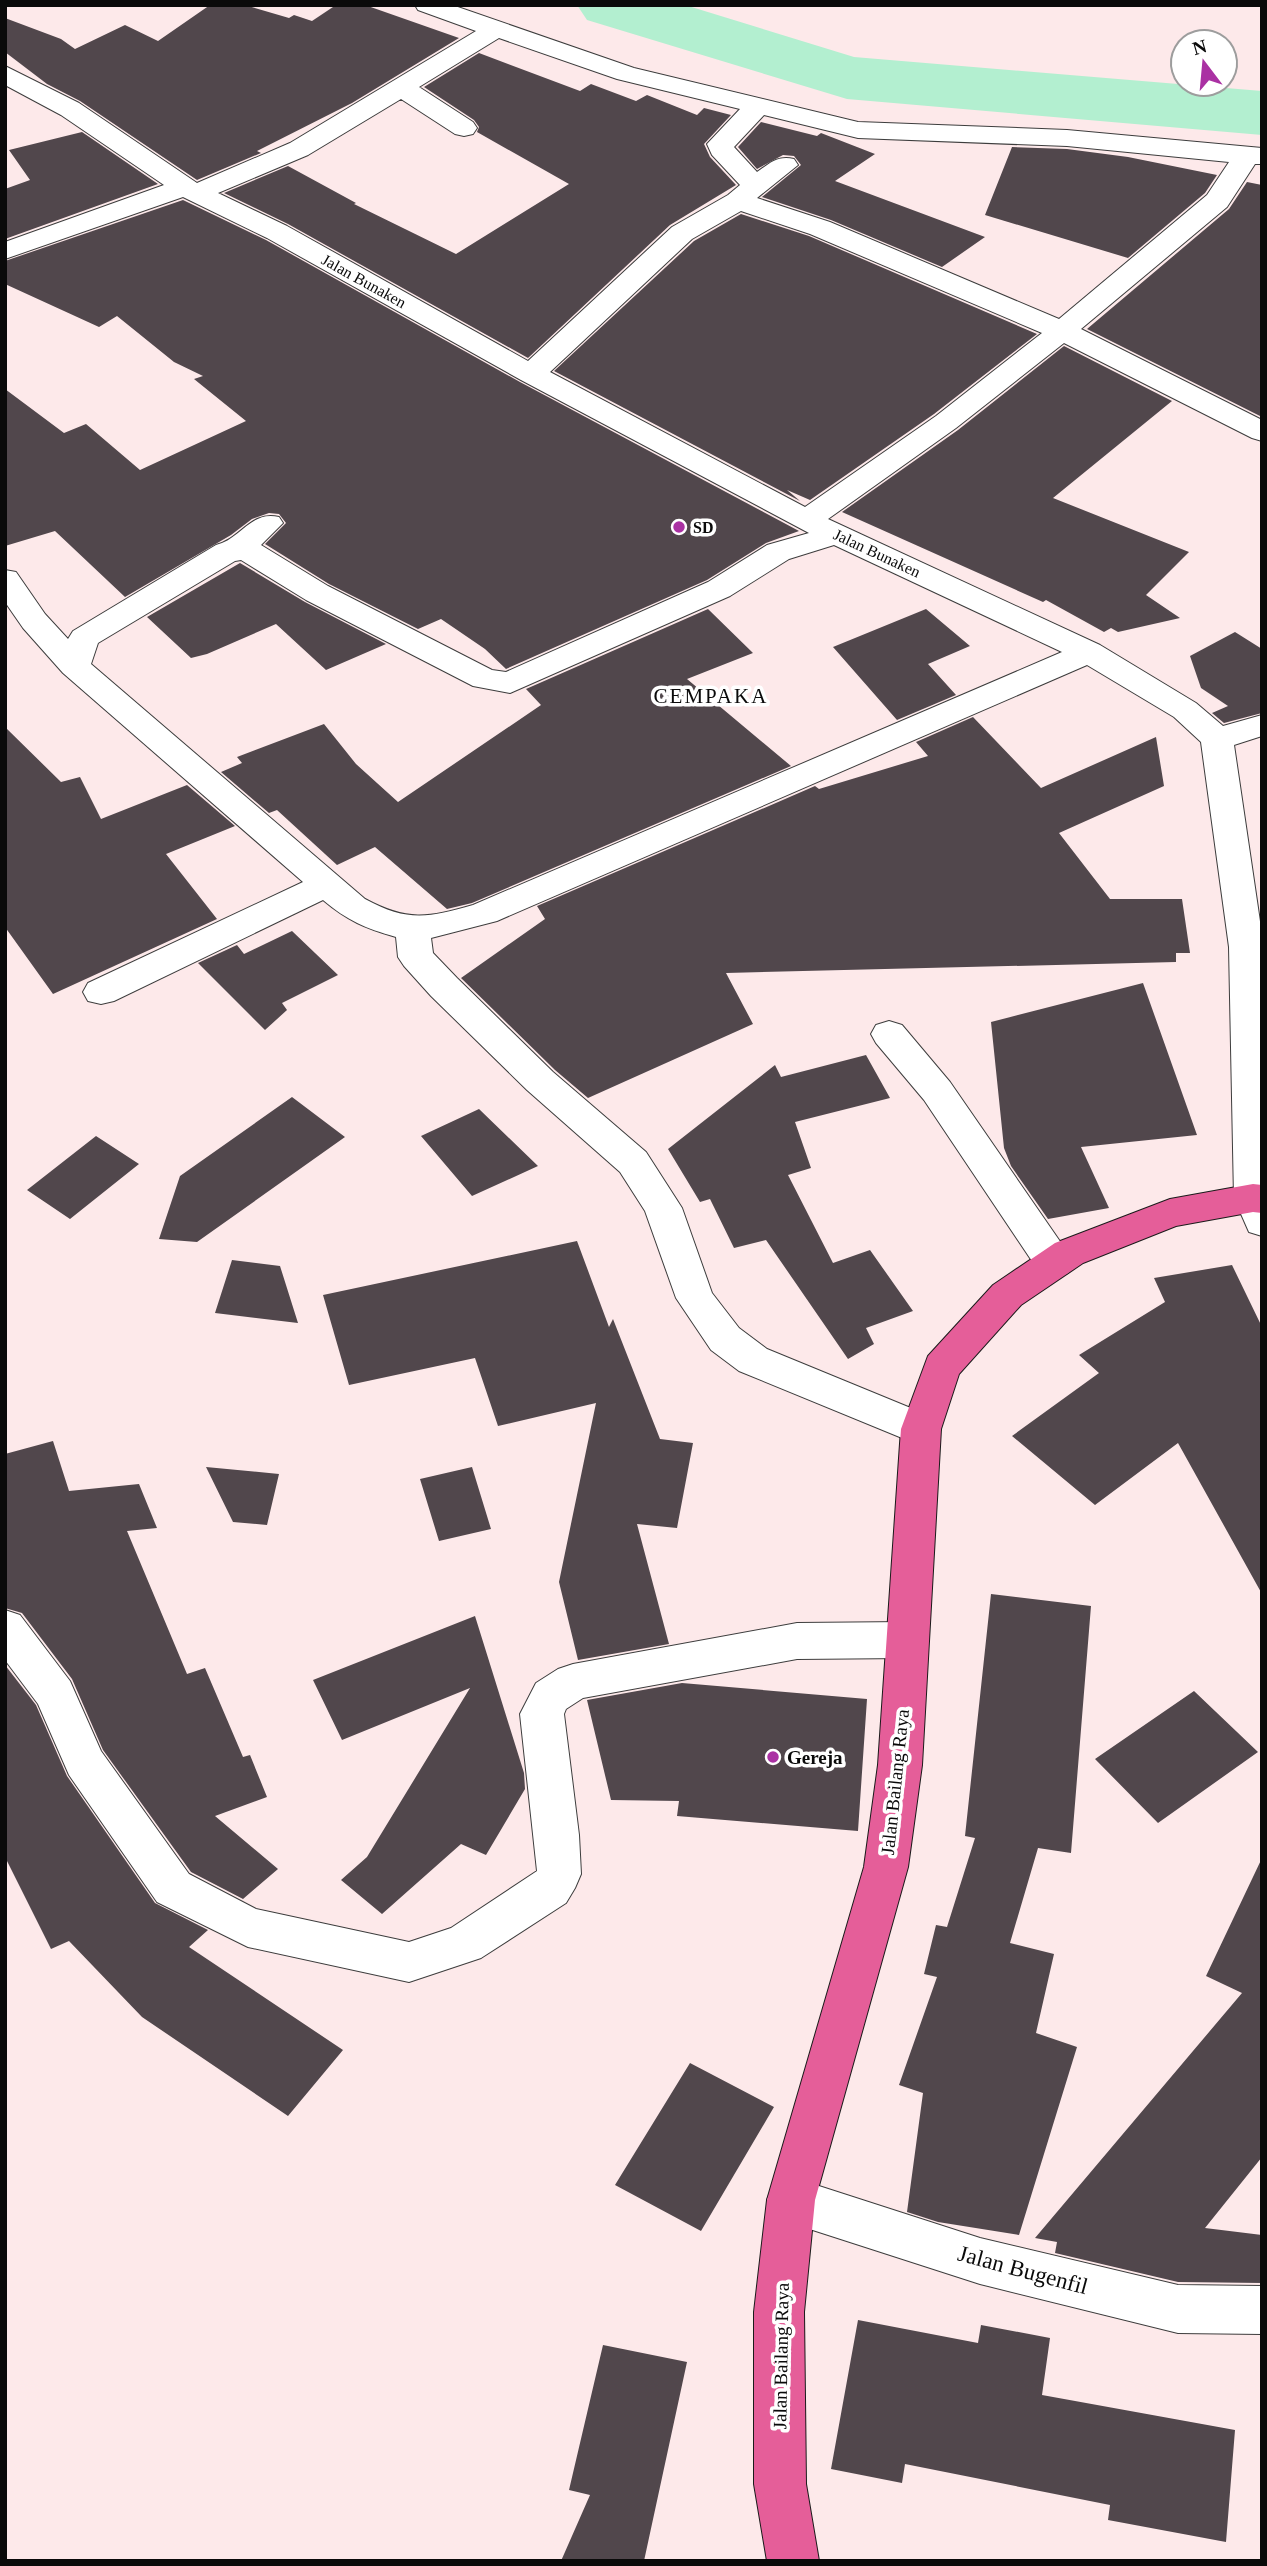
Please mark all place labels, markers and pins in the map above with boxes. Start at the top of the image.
marker: SD [671,519,687,535]
place label: SD [693,519,713,536]
place label: Gereja [787,1747,843,1768]
marker: Gereja [765,1749,781,1765]

